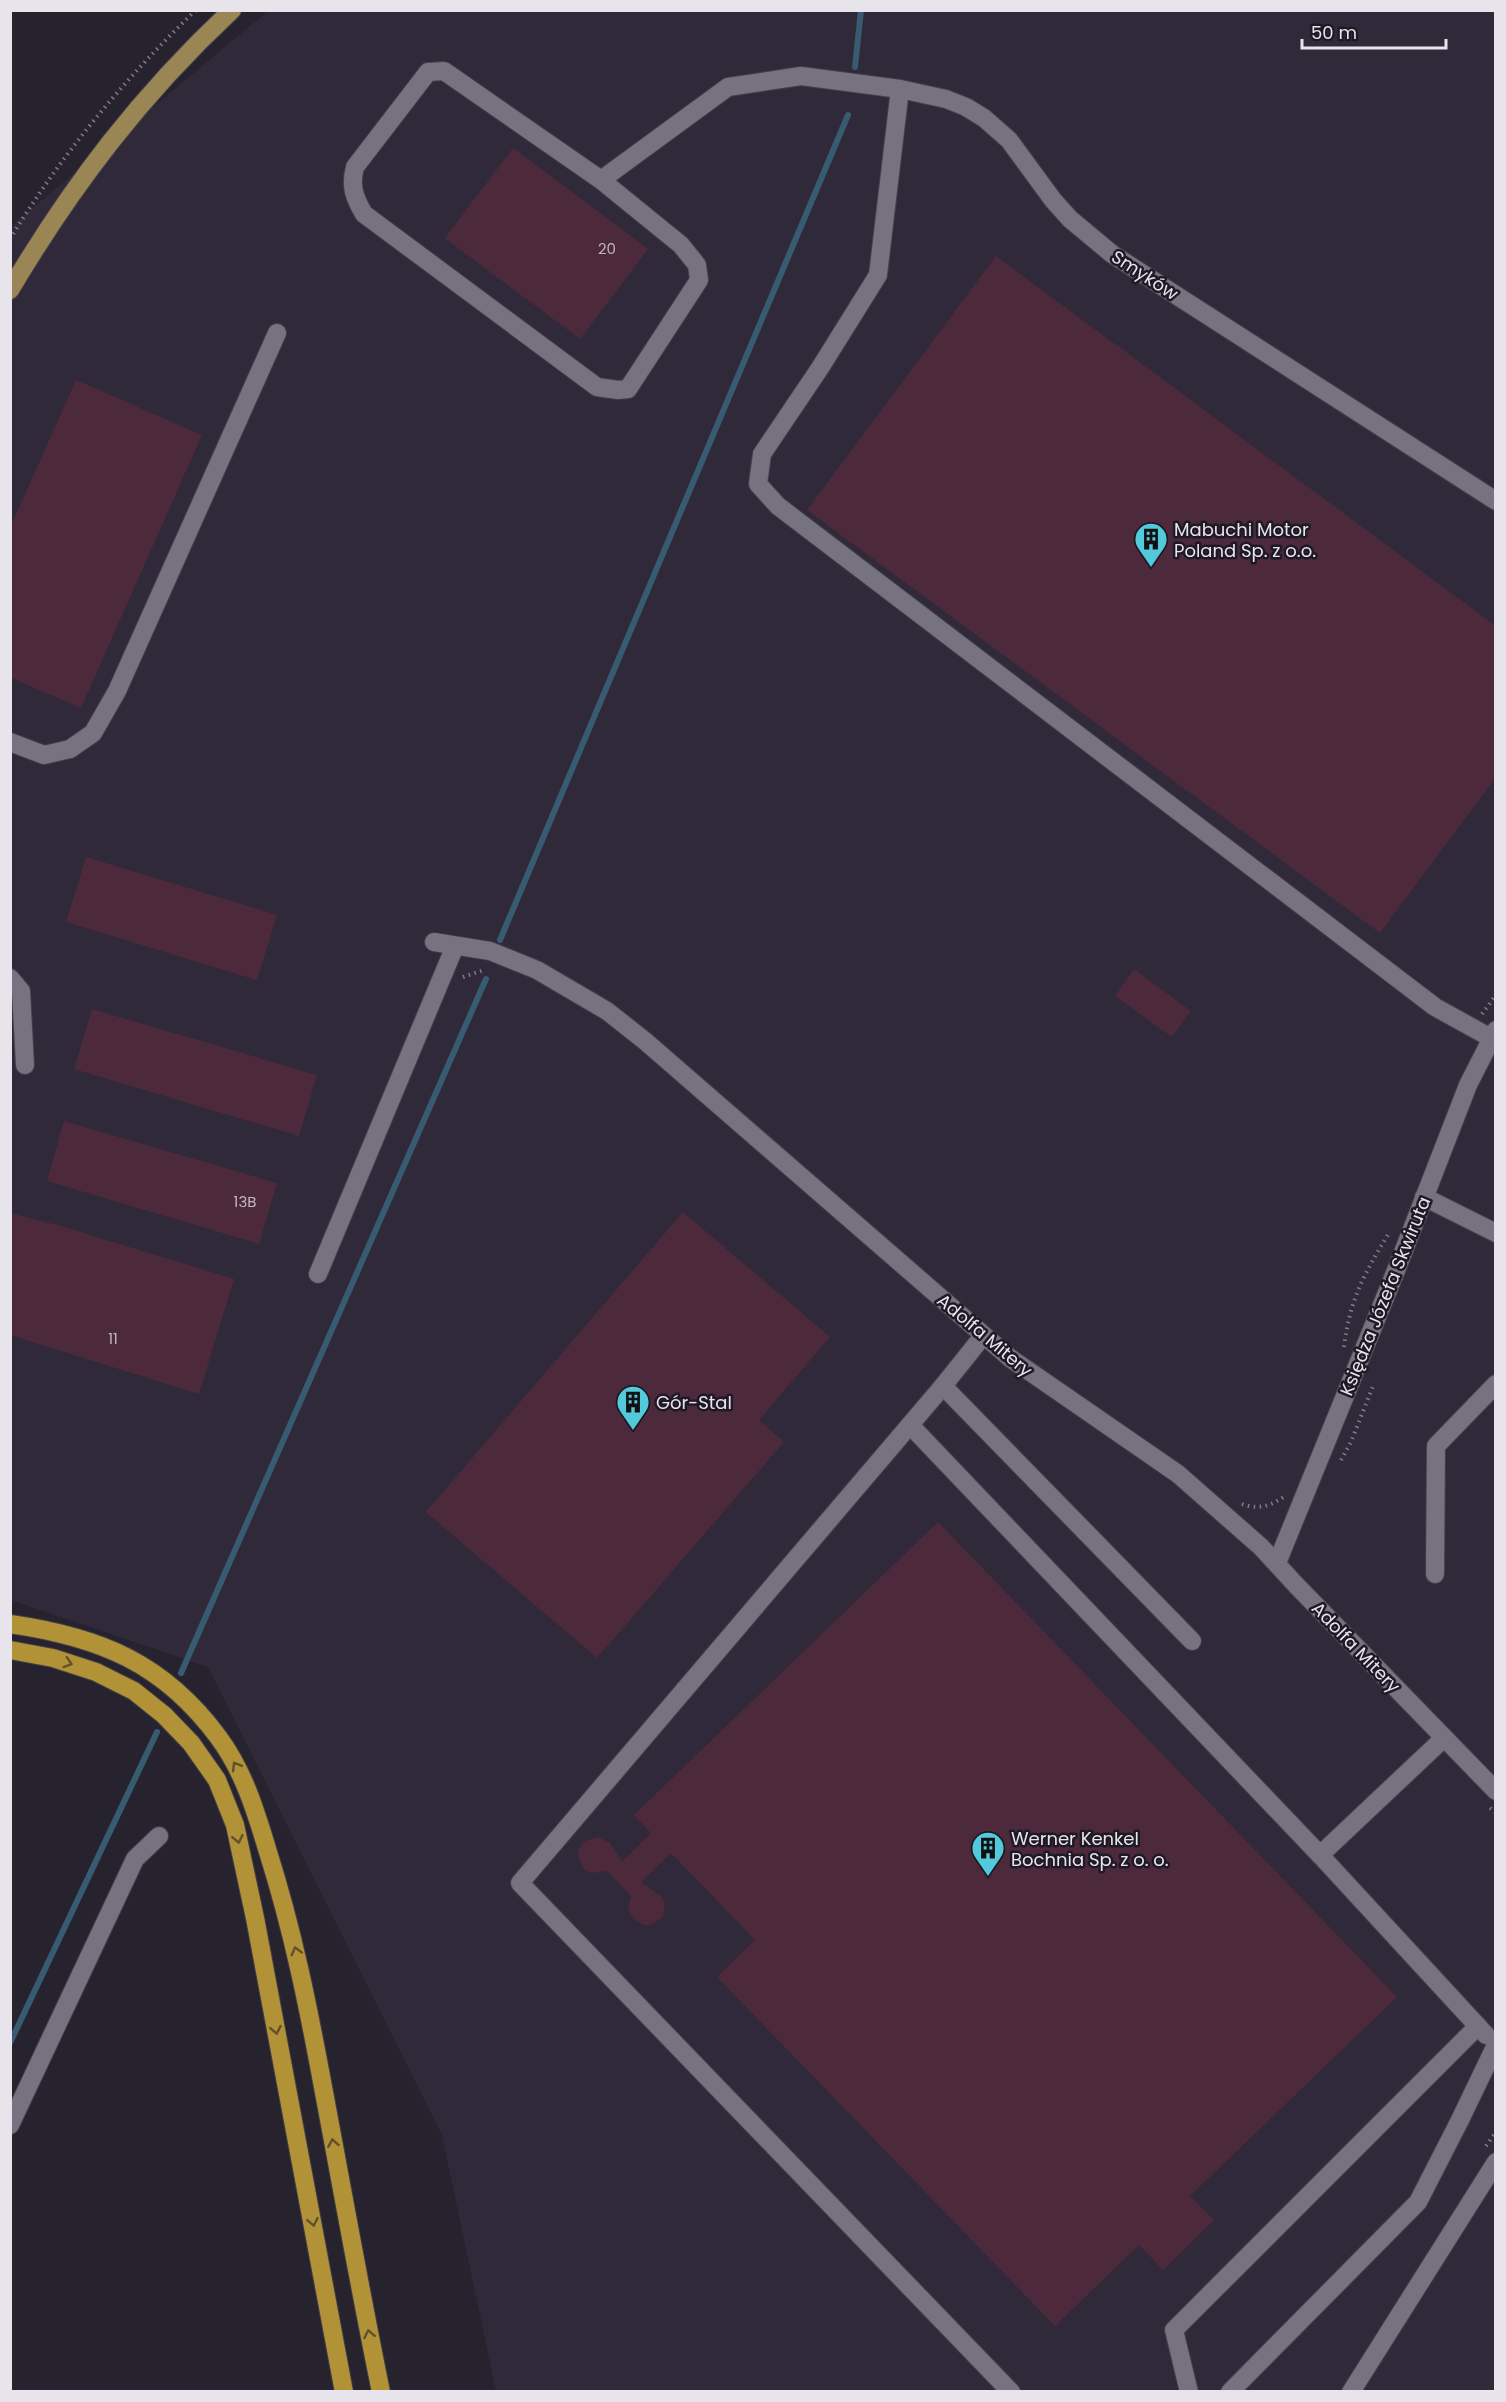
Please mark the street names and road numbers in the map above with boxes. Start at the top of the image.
street label: Smyków [1107,244,1183,306]
street label: Księdza Józefa Skwiruta [1334,1193,1436,1399]
street label: Adolfa Mitery [932,1288,1038,1382]
street label: Adolfa Mitery [1306,1596,1406,1698]

